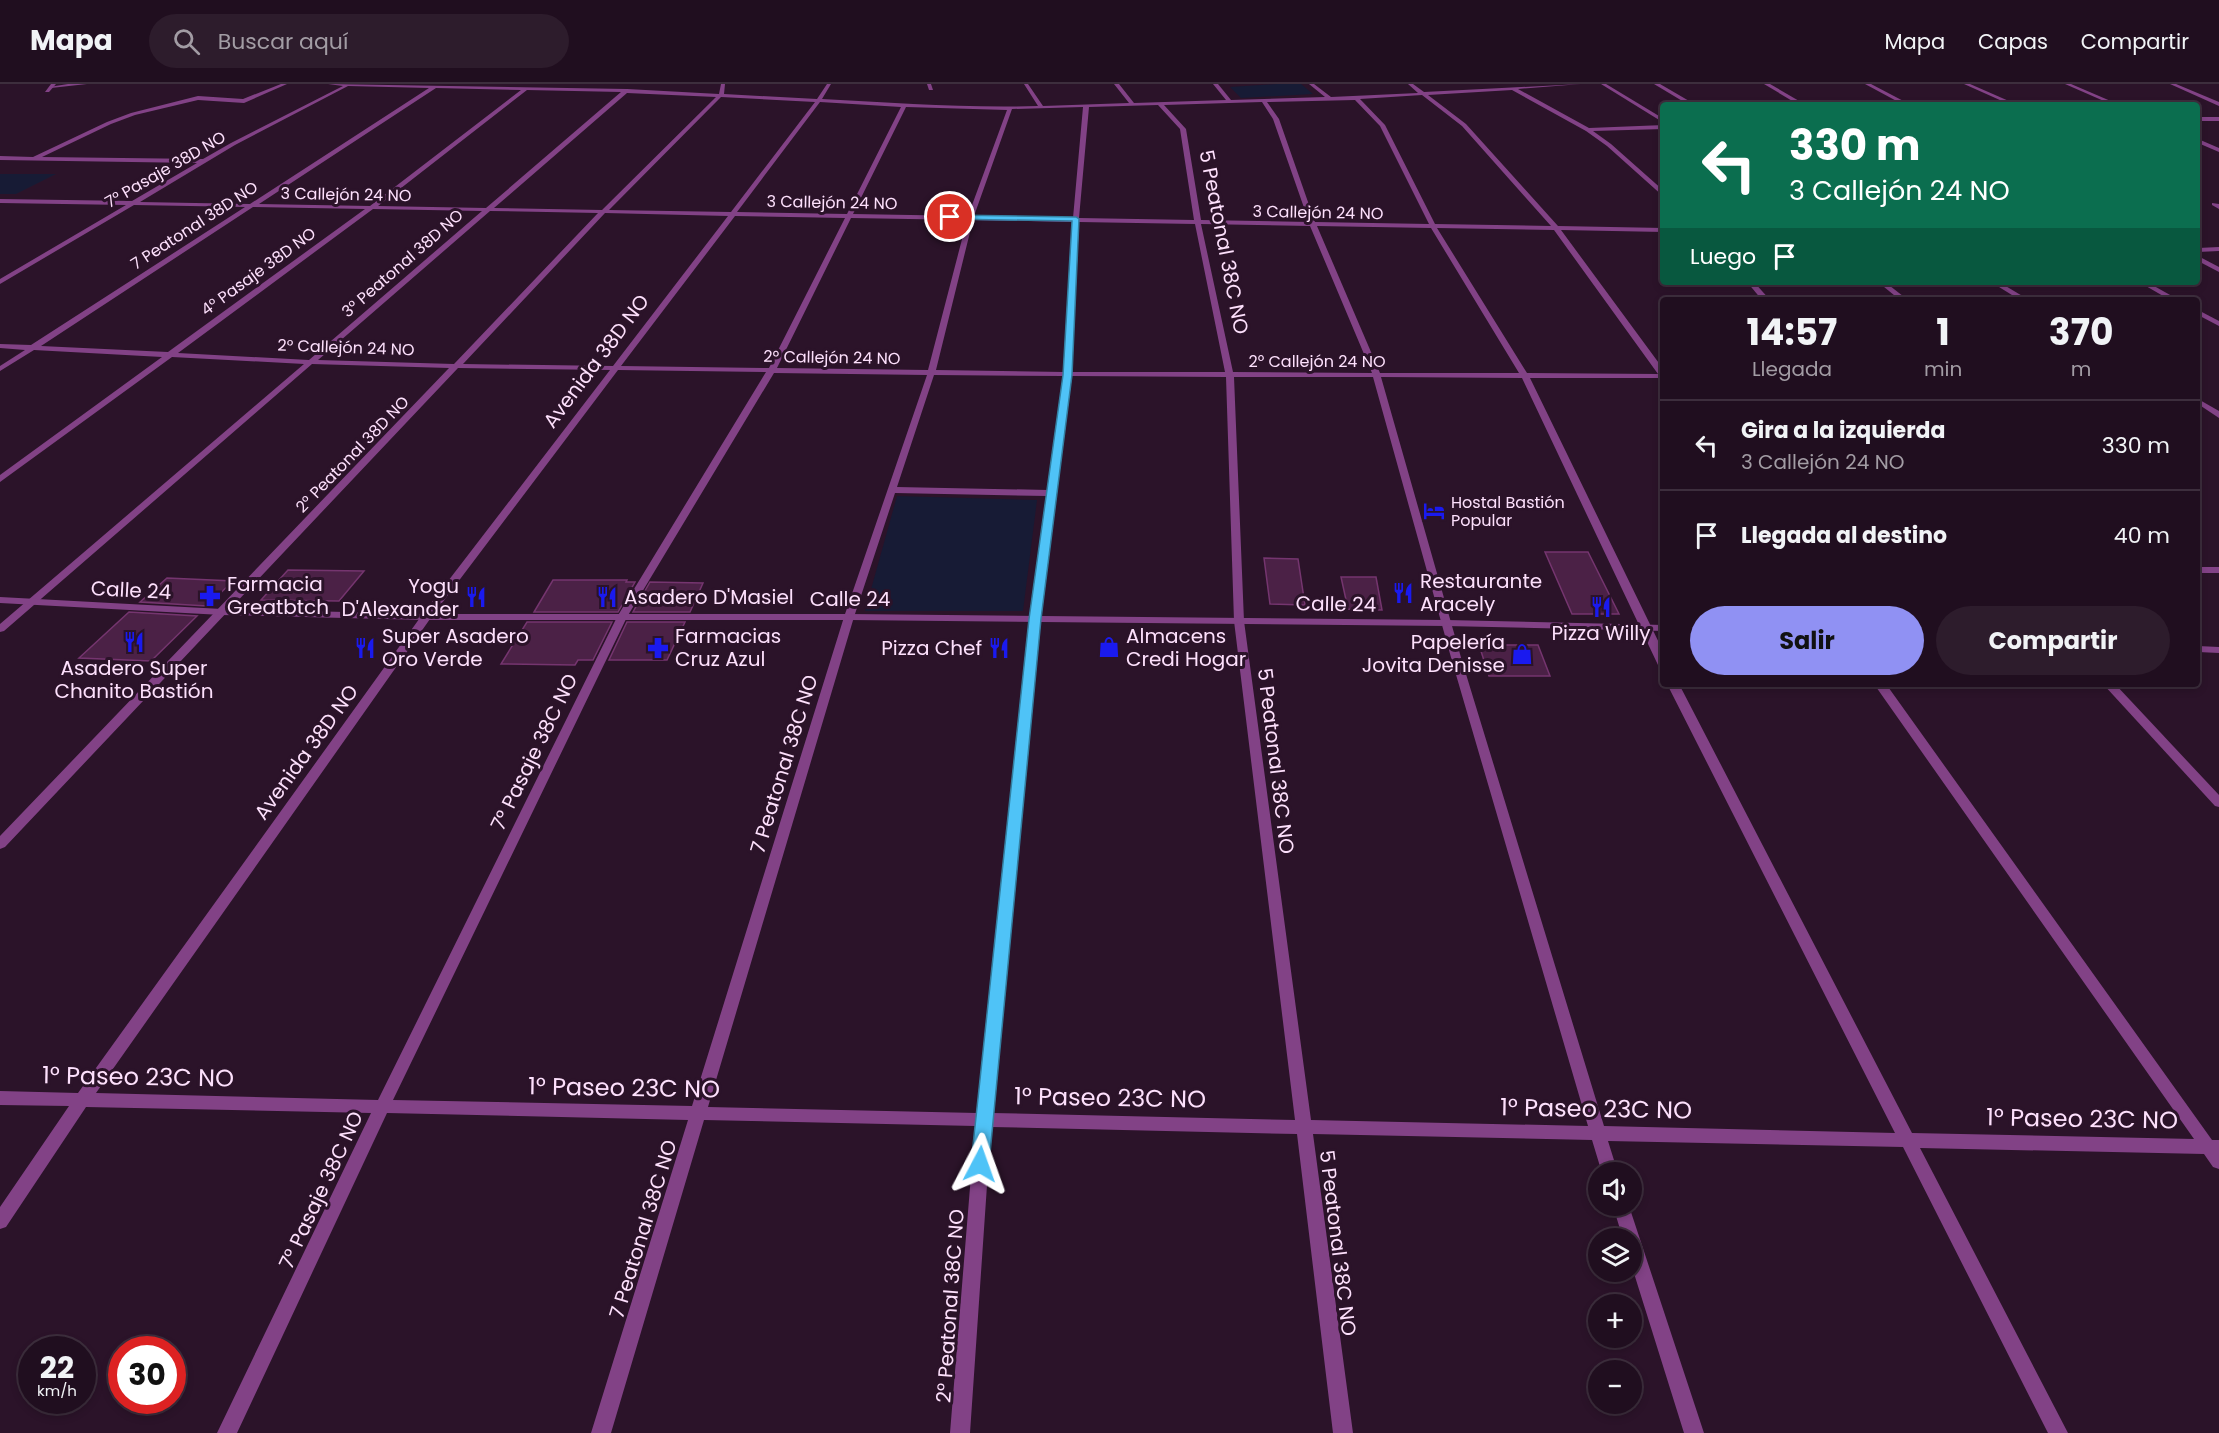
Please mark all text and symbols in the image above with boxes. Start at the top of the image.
search box [149,14,569,68]
text: Mapa [30,21,113,60]
icon: search [170,25,203,58]
text: Buscar aquí [218,26,348,57]
text: Mapa [1884,27,1945,56]
text: Capas [1978,27,2048,56]
text: Compartir [2081,27,2189,56]
text: 330 m [1789,116,1921,175]
street label: 7° Pasaje 38D NO [101,125,230,213]
icon: left [1690,126,1768,204]
street label: 5 Peatonal 38C NO [1192,148,1256,336]
text: 3 Callejón 24 NO [1789,172,2010,209]
street label: 7 Peatonal 38D NO [126,176,262,275]
street label: 3 Callejón 24 NO [280,182,412,207]
street label: 3 Callejón 24 NO [766,190,898,215]
pin [924,191,975,242]
icon: arrive [933,200,966,233]
street label: 3 Callejón 24 NO [1252,200,1384,225]
street label: 3° Peatonal 38D NO [336,204,468,323]
street label: 4° Pasaje 38D NO [196,222,321,321]
icon: arrive [1768,240,1801,273]
text: Luego [1690,241,1756,272]
street label: Avenida 38D NO [536,288,656,434]
text: 14:57 [1747,307,1837,358]
text: 1 [1936,307,1950,358]
text: 370 [2049,307,2113,358]
street label: 2° Callejón 24 NO [277,334,415,361]
street label: 2° Callejón 24 NO [763,345,901,370]
street label: 2° Callejón 24 NO [1248,350,1386,373]
text: Llegada [1752,355,1832,383]
text: min [1924,355,1962,383]
text: m [2071,355,2091,383]
street label: 2° Peatonal 38D NO [290,391,414,518]
text: Gira a la izquierda [1741,415,1945,446]
icon: left [1690,429,1723,462]
text: 330 m [2102,430,2170,461]
text: 3 Callejón 24 NO [1741,448,1904,476]
place label: Hostal Bastión Popular [1451,491,1565,532]
hotel icon: Hostal Bastión Popular [1422,499,1446,523]
icon: arrive [1690,519,1723,552]
text: Llegada al destino [1741,520,1947,551]
text: 40 m [2114,520,2170,551]
place label: Restaurante Aracely [1420,567,1542,618]
place label: Farmacia Greatbtch [227,570,329,621]
place label: Yogu D'Alexander [342,572,459,623]
street label: Calle 24 [90,574,172,606]
restaurant icon: Restaurante Aracely [1391,581,1415,605]
place label: Asadero D'Masiel [624,583,794,611]
pharmacy icon: Farmacia Greatbtch [198,584,222,608]
restaurant icon: Yogu D'Alexander [464,585,488,609]
restaurant icon: Asadero D'Masiel [595,585,619,609]
street label: Calle 24 [810,585,890,613]
street label: Calle 24 [1295,589,1377,619]
restaurant icon: Pizza Willy [1589,595,1613,619]
button: Salir [1690,606,1924,675]
button: Compartir [1936,606,2170,675]
place label: Pizza Willy [1551,619,1651,647]
place label: Super Asadero Oro Verde [382,622,529,673]
place label: Farmacias Cruz Azul [675,622,781,673]
place label: Almacens Credi Hogar [1126,622,1246,673]
place label: Papelería Jovita Denisse [1362,628,1505,679]
restaurant icon: Asadero Super Chanito Bastión [122,630,146,654]
place label: Pizza Chef [881,634,982,662]
shop icon: Almacens Credi Hogar [1097,635,1121,659]
restaurant icon: Super Asadero Oro Verde [353,636,377,660]
pharmacy icon: Farmacias Cruz Azul [646,636,670,660]
restaurant icon: Pizza Chef [987,636,1011,660]
shop icon: Papelería Jovita Denisse [1510,642,1534,666]
place label: Asadero Super Chanito Bastión [55,654,213,705]
street label: 5 Peatonal 38C NO [1251,666,1301,856]
street label: 7° Pasaje 38C NO [484,669,584,835]
street label: 7 Peatonal 38C NO [744,671,824,857]
street label: Avenida 38D NO [247,679,365,825]
street label: 1° Paseo 23C NO [42,1058,234,1095]
street label: 1° Paseo 23C NO [528,1069,720,1106]
street label: 1° Paseo 23C NO [1014,1079,1206,1116]
street label: 1° Paseo 23C NO [1500,1090,1692,1127]
street label: 1° Paseo 23C NO [1986,1100,2178,1137]
street label: 7° Pasaje 38C NO [272,1107,370,1273]
position arrow [948,1132,1012,1196]
street label: 7 Peatonal 38C NO [603,1136,683,1322]
street label: 5 Peatonal 38C NO [1313,1148,1363,1338]
map controls [1588,1162,1642,1414]
button: sound [1588,1162,1642,1216]
street label: 2° Peatonal 38C NO [929,1208,971,1404]
button: layers [1588,1228,1642,1282]
button: + [1588,1294,1642,1348]
speed limit sign: 30 [108,1336,186,1414]
text: 22 [40,1346,74,1389]
button: − [1588,1360,1642,1414]
text: km/h [37,1380,77,1401]

